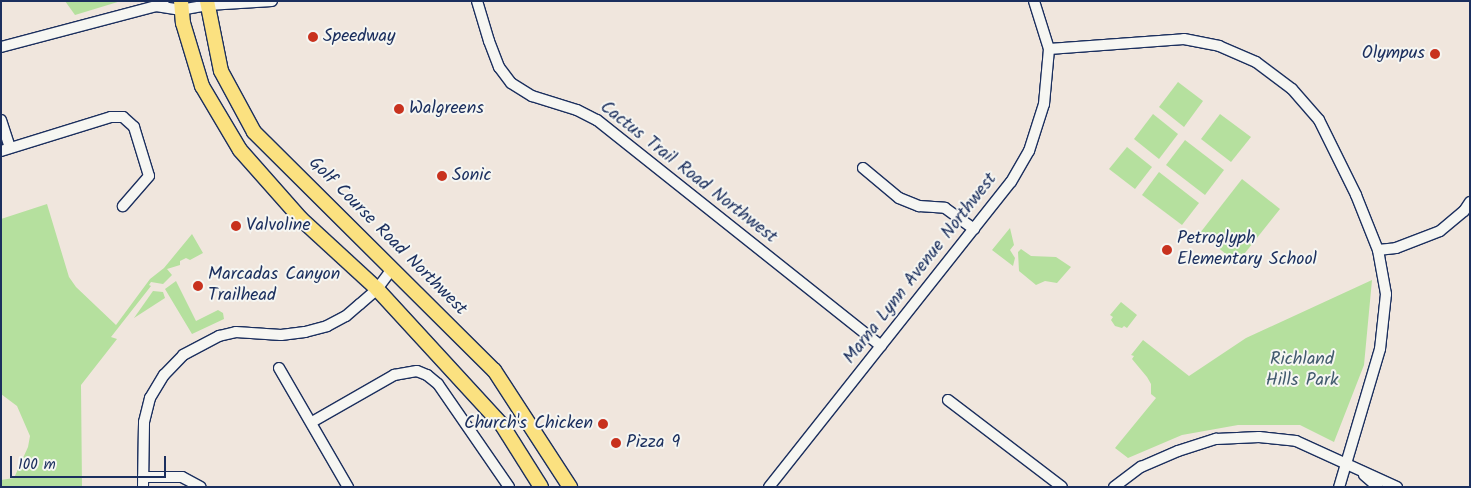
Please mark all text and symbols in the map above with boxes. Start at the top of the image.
place label: Speedway [323,26,395,48]
marker: Speedway [307,31,319,43]
place label: Olympus [1362,43,1425,65]
marker: Olympus [1429,48,1441,60]
street label: Cactus Trail Road Northwest [595,97,781,249]
place label: Walgreens [409,98,484,120]
marker: Walgreens [393,103,405,115]
street label: Golf Course Road Northwest [303,153,471,321]
place label: Sonic [452,165,492,187]
street label: Marna Lynn Avenue Northwest [840,169,1002,369]
marker: Sonic [436,170,448,182]
place label: Valvoline [246,215,311,237]
marker: Valvoline [230,220,242,232]
place label: Petroglyph Elementary School [1177,229,1317,272]
marker: Petroglyph Elementary School [1161,244,1173,256]
place label: Marcadas Canyon Trailhead [208,265,340,308]
marker: Marcadas Canyon Trailhead [192,280,204,292]
park label: Richland Hills Park [1266,350,1338,392]
place label: Church's Chicken [464,413,593,435]
marker: Church's Chicken [597,418,609,430]
place label: Pizza 9 [626,432,680,454]
marker: Pizza 9 [610,437,622,449]
scale bar [12,446,169,478]
text: 100 m [18,453,56,477]

